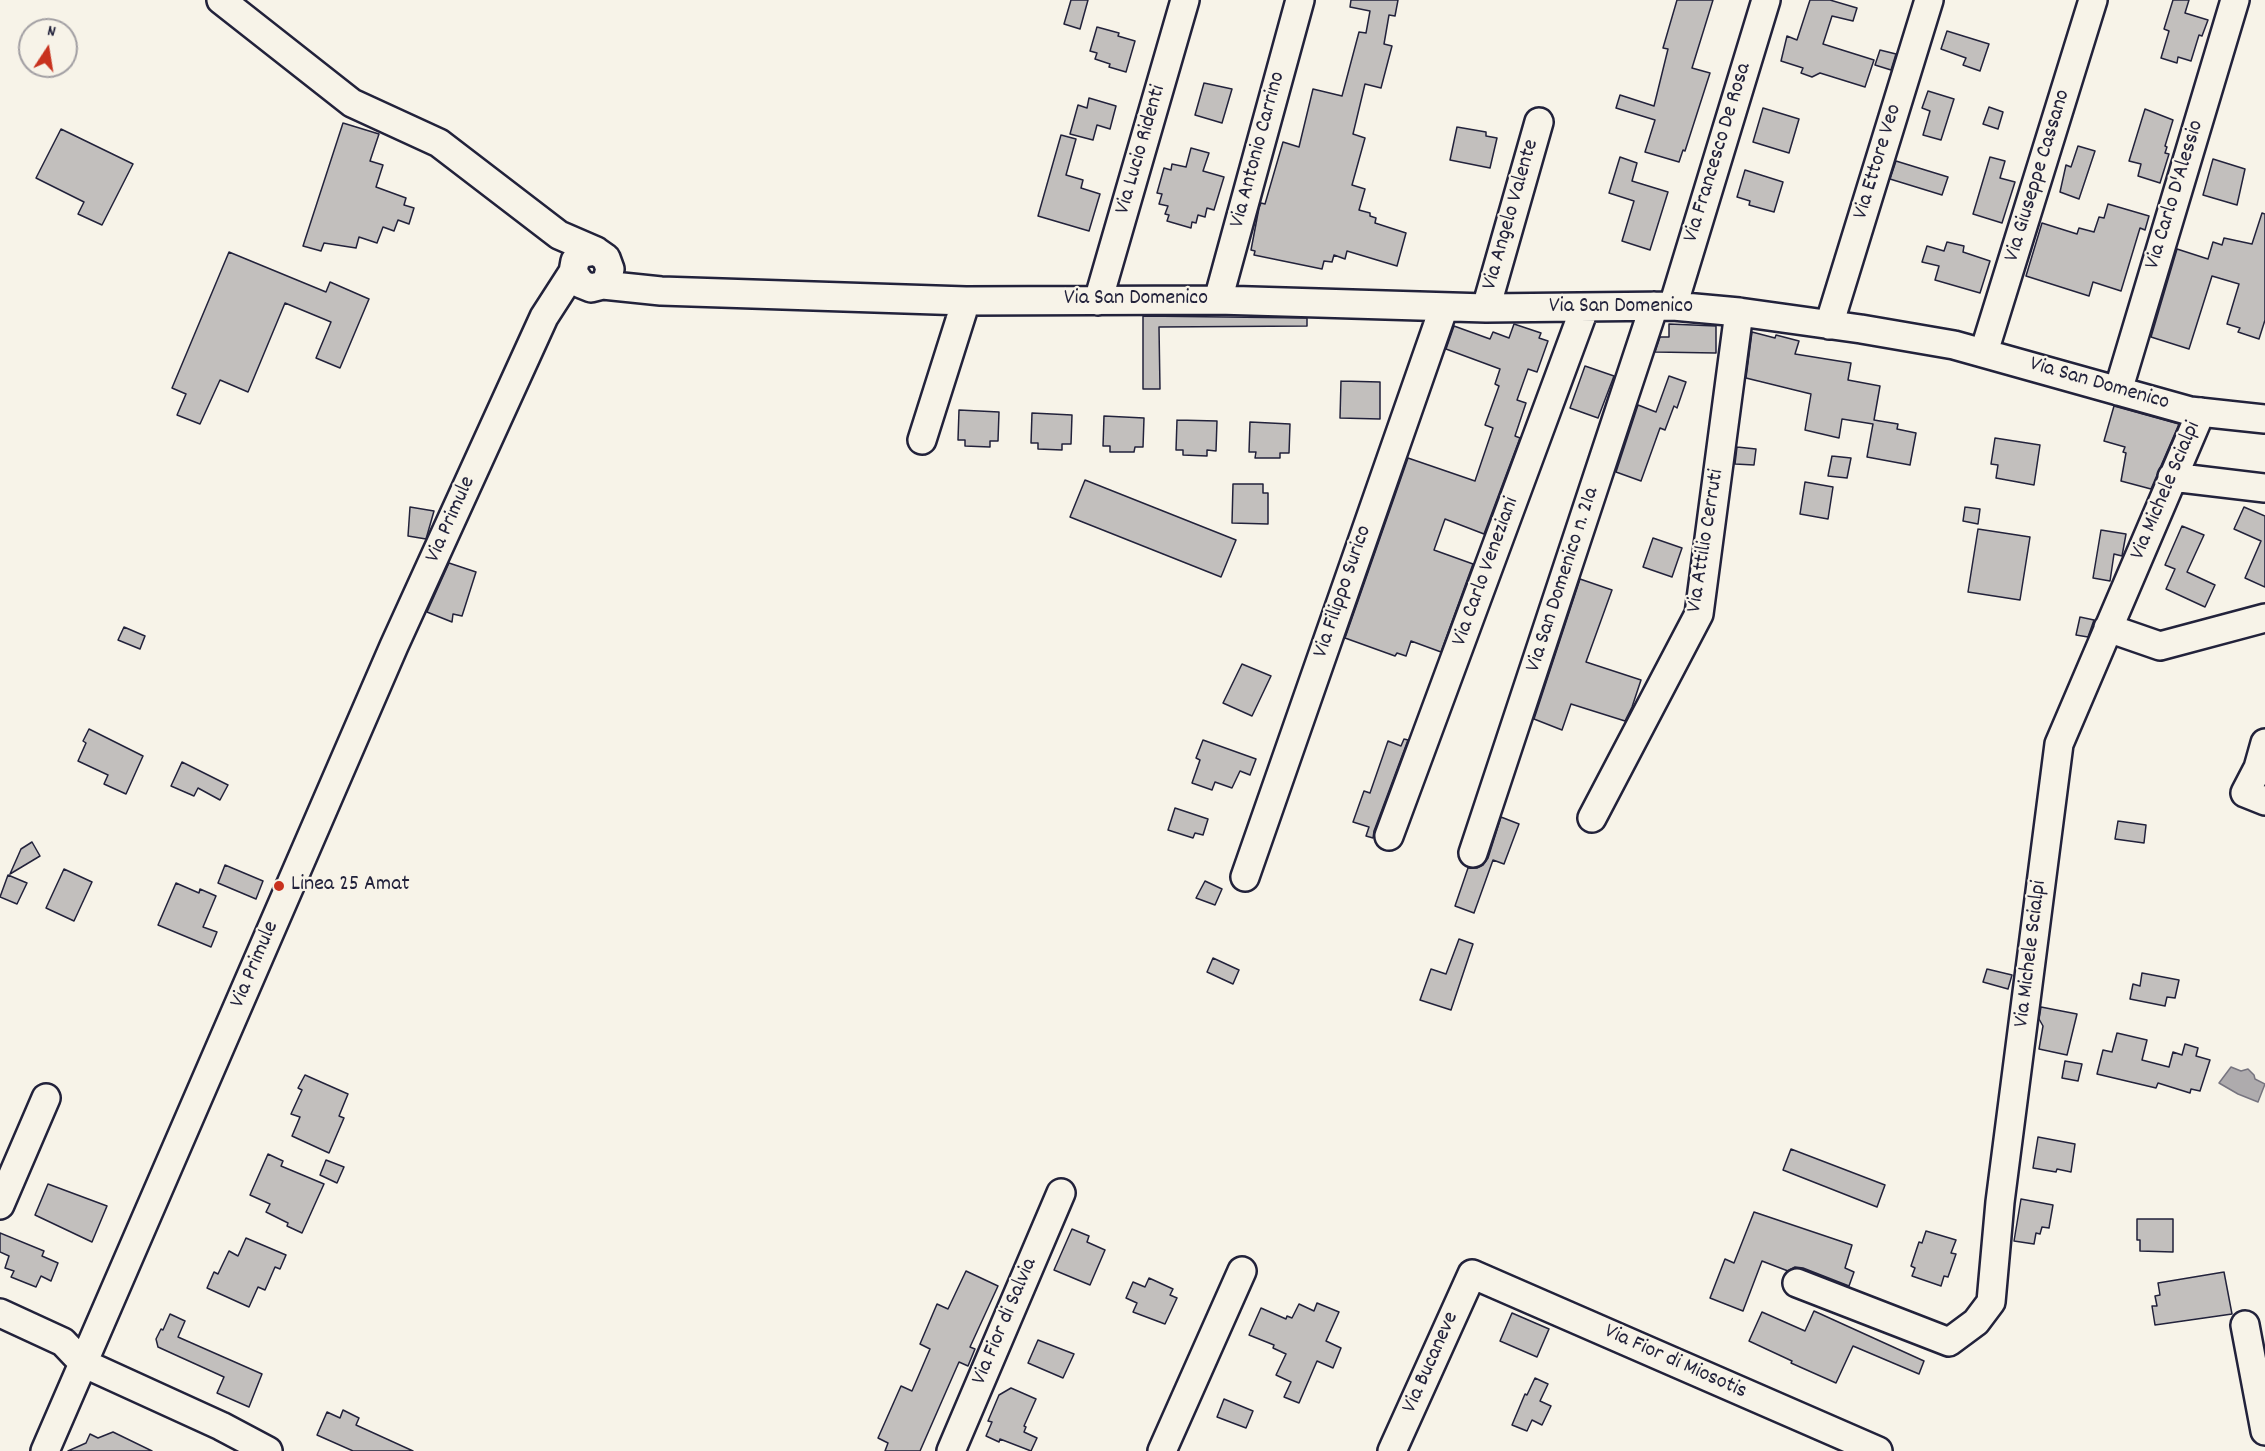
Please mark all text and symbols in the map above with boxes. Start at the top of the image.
north arrow [18,18,78,78]
text: N [45,20,58,44]
street label: Via Francesco De Rosa [1679,60,1759,246]
street label: Via Antonio Carrino [1225,69,1293,231]
street label: Via Lucio Ridenti [1111,82,1173,218]
street label: Via Giuseppe Cassano [2000,87,2078,265]
street label: Via Ettore Veo [1849,101,1909,223]
street label: Via Carlo D'Alessio [2141,117,2211,273]
street label: Via Angelo Valente [1478,137,1546,293]
street label: Via San Domenico [1064,287,1208,313]
street label: Via San Domenico [1549,295,1693,321]
street label: Via San Domenico [2026,352,2172,418]
street label: Via Michele Scialpi [2126,418,2208,564]
street label: Via Attilio Cerruti [1683,467,1731,615]
street label: Via Primule [421,473,483,567]
street label: Via San Domenico n. 21a [1522,484,1606,676]
street label: Via Carlo Veneziani [1448,494,1526,650]
street label: Via Filippo Surico [1309,522,1379,662]
place label: Linea 25 Amat [291,873,410,899]
marker: Linea 25 Amat [272,879,286,893]
street label: Via Michele Scialpi [2010,879,2054,1029]
street label: Via Primule [226,918,286,1012]
street label: Via Fior di Salvia [967,1255,1045,1389]
street label: Via Bucaneve [1398,1308,1466,1418]
street label: Via Fior di Miosotis [1600,1320,1750,1406]

